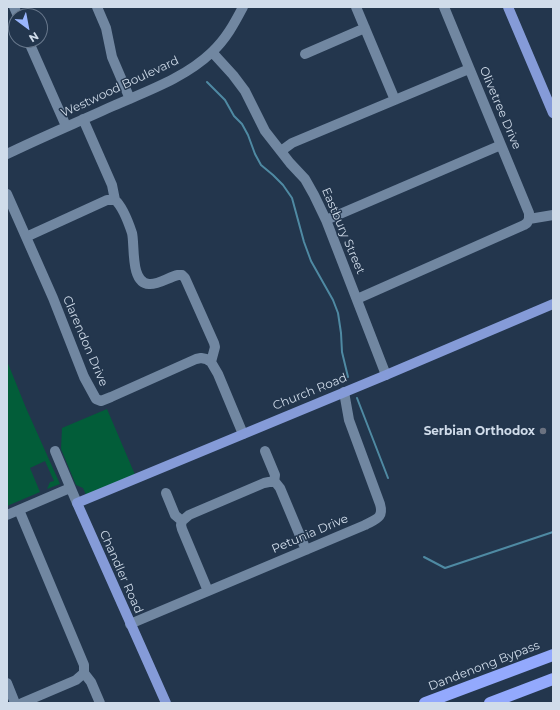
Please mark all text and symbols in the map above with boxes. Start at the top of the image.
north arrow [8,8,48,48]
text: N [26,29,41,46]
street label: Westwood Boulevard [59,53,181,121]
street label: Olivetree Drive [476,64,524,152]
street label: Eastbury Street [318,186,368,276]
street label: Clarendon Drive [59,293,111,389]
street label: Church Road [271,371,349,413]
place label: Serbian Orthodox [424,424,535,438]
marker: Serbian Orthodox [538,426,548,436]
street label: Petunia Drive [270,511,350,557]
street label: Chandler Road [96,528,146,616]
street label: Dandenong Bypass [426,638,542,694]

